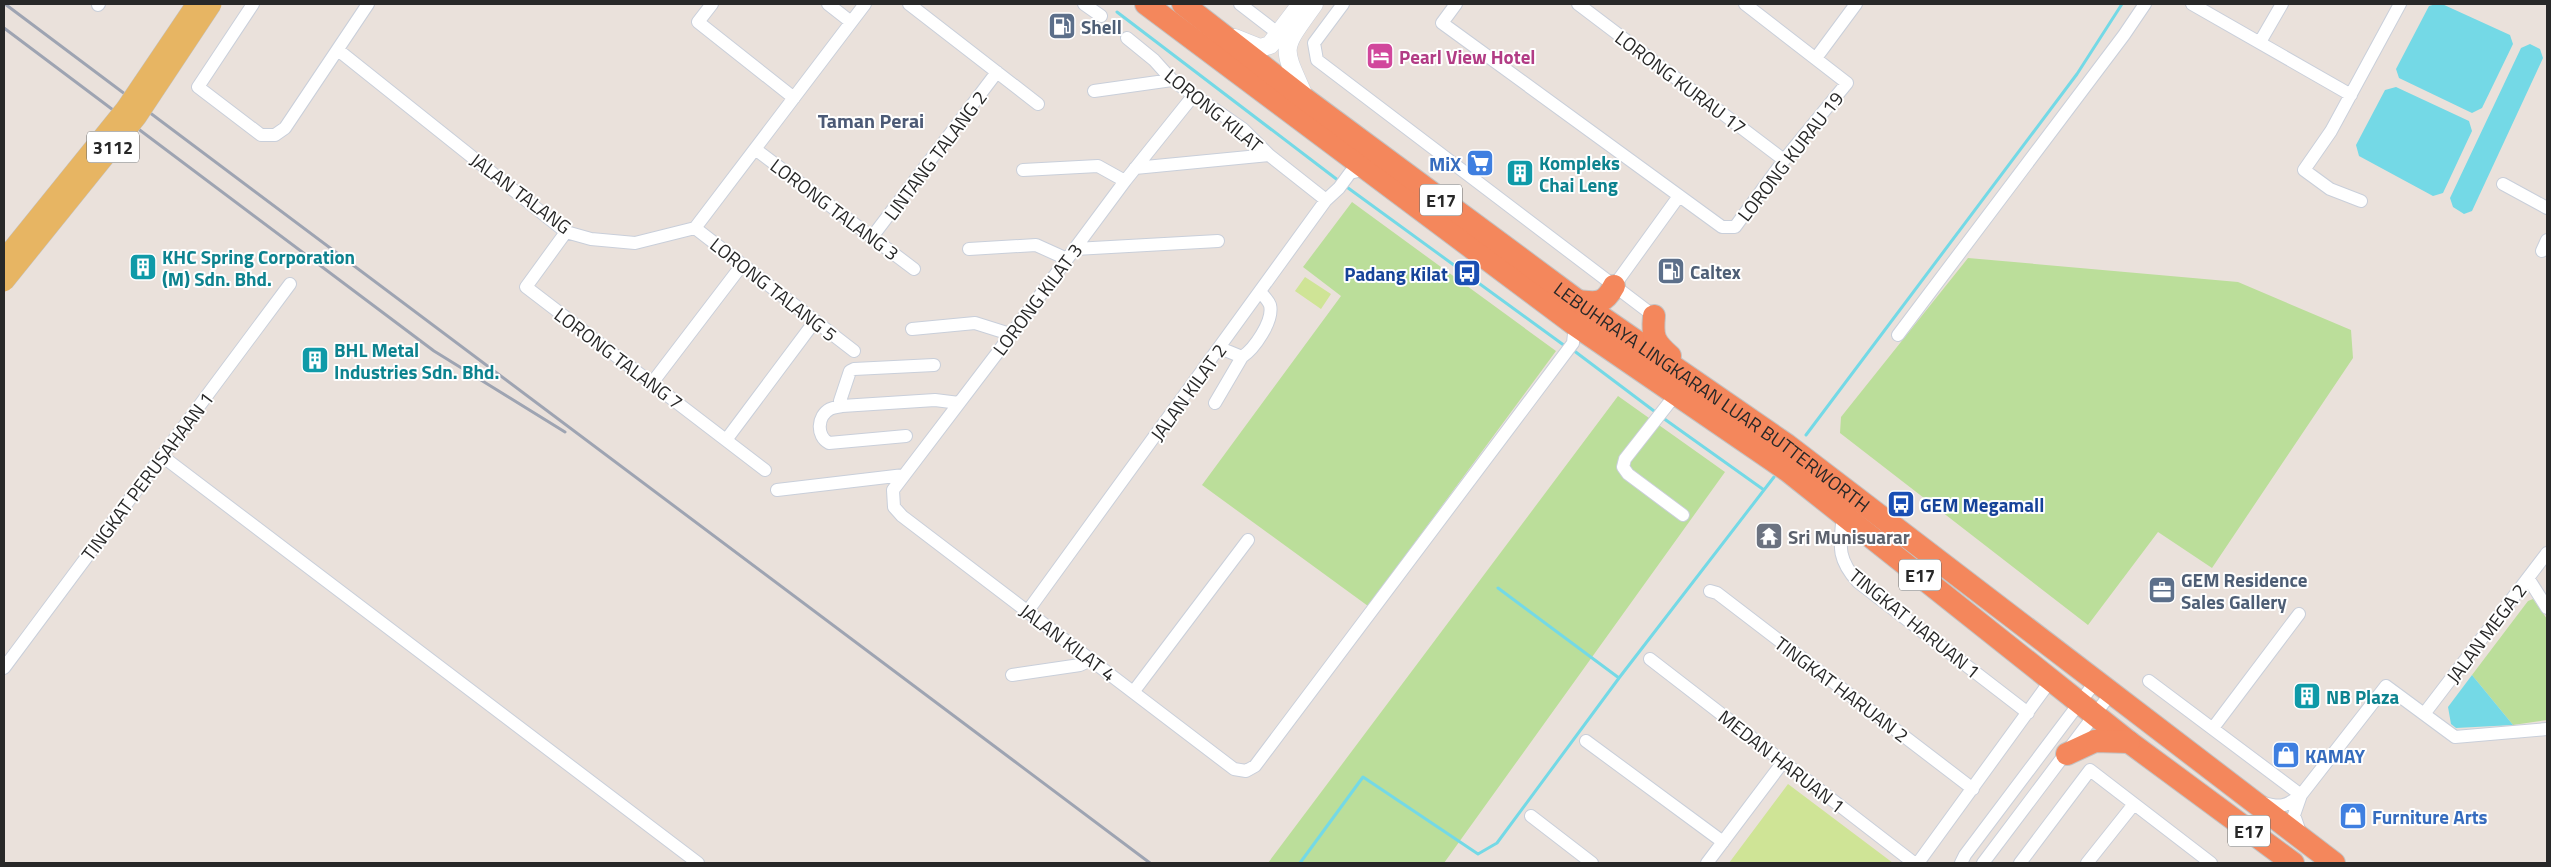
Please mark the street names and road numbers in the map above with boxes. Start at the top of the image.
street label: LORONG KURAU 17 [1609,23,1753,141]
street label: LORONG KILAT [1159,61,1269,159]
street label: LINTANG TALANG 2 [876,84,994,226]
street label: LORONG KURAU 19 [1730,85,1850,227]
road number: 3112 [87,132,139,162]
street label: JALAN TALANG [464,145,578,241]
street label: LORONG TALANG 3 [765,151,905,267]
road number: E17 [1420,184,1462,216]
street label: LORONG TALANG 5 [704,230,844,348]
street label: LORONG KILAT 3 [985,237,1089,361]
street label: LEBUHRAYA LINGKARAN LUAR BUTTERWORTH [1548,274,1877,518]
street label: LORONG TALANG 7 [549,300,689,416]
street label: JALAN KILAT 2 [1143,337,1233,447]
street label: TINGKAT PERUSAHAAN 1 [74,385,220,567]
road number: E17 [1899,560,1941,590]
street label: TINGKAT HARUAN 1 [1843,561,1987,685]
street label: JALAN MEGA 2 [2439,577,2533,689]
street label: JALAN KILAT 4 [1014,596,1122,688]
street label: TINGKAT HARUAN 2 [1769,629,1915,749]
street label: MEDAN HARUAN 1 [1712,702,1852,820]
road number: E17 [2228,816,2270,846]

